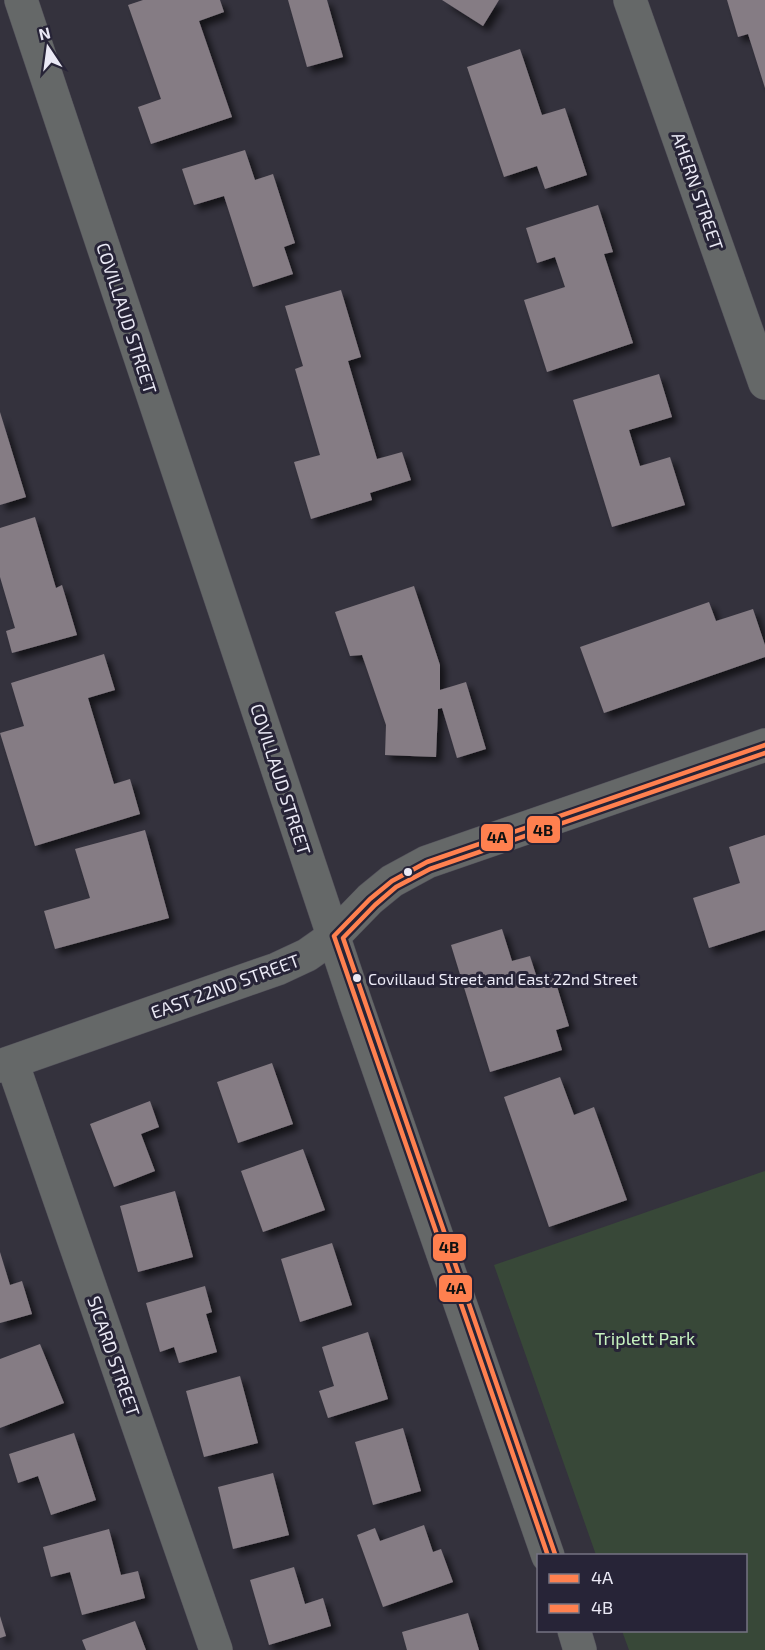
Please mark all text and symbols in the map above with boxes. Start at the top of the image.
north arrow [18,18,78,78]
text: N [37,22,52,43]
street label: AHERN STREET [668,129,729,253]
street label: COVILLAUD STREET [92,240,162,397]
street label: COVILLAUD STREET [246,701,316,858]
line badge: 4B [526,815,561,844]
text: 4B [533,820,553,839]
line badge: 4A [480,823,514,852]
text: 4A [487,827,508,846]
unlabelled marker [402,866,414,878]
street label: EAST 22ND STREET [148,949,303,1023]
place label: Covillaud Street and East 22nd Street [368,969,638,988]
marker: Covillaud Street and East 22nd Street [351,972,363,984]
line badge: 4B [432,1233,467,1262]
text: 4B [439,1237,459,1256]
line badge: 4A [438,1274,473,1303]
text: 4A [446,1278,467,1297]
street label: SICARD STREET [83,1293,145,1419]
park label: Triplett Park [595,1327,695,1349]
legend [537,1554,747,1632]
text: 4A [591,1566,614,1588]
text: 4B [591,1596,613,1618]

